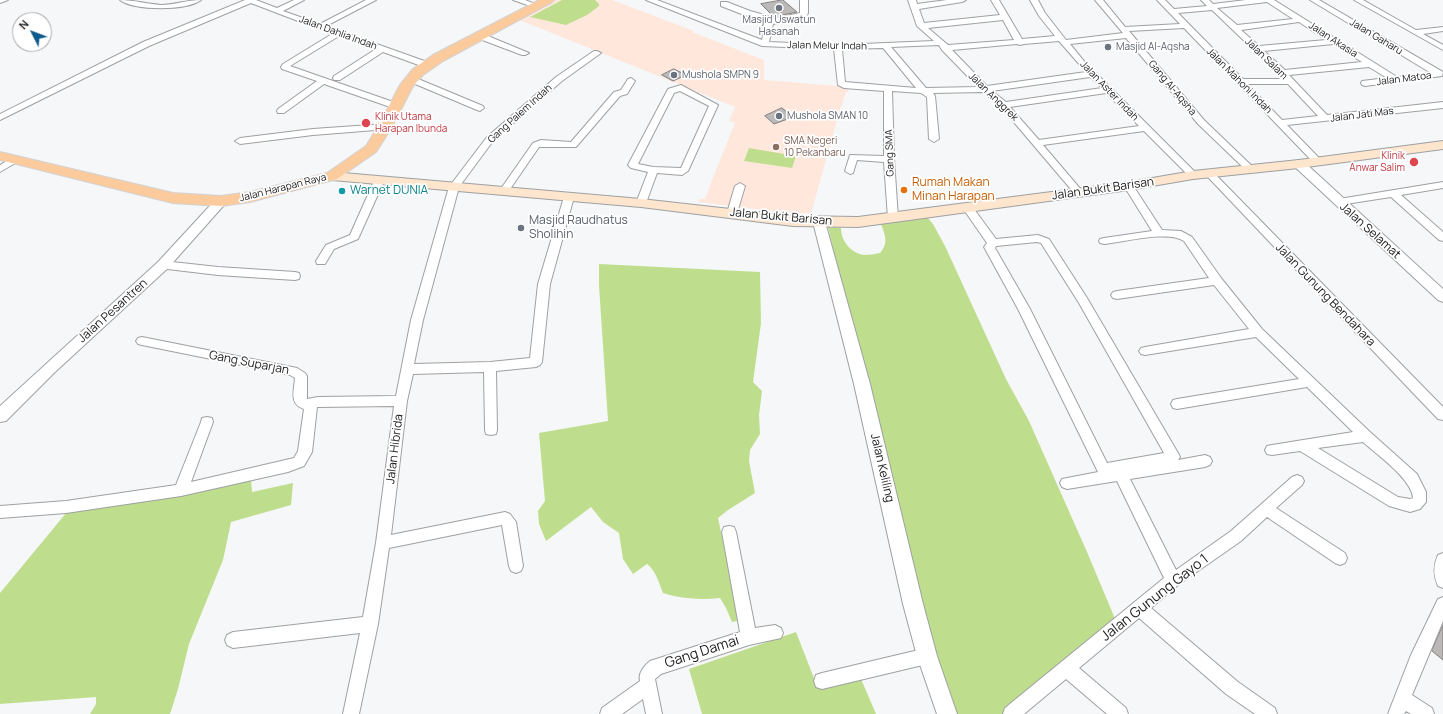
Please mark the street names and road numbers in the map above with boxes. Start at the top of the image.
street label: Jalan Dahlia Indah [297,13,379,53]
street label: Jalan Gaharu [1347,16,1405,58]
street label: Jalan Akasia [1306,20,1360,60]
street label: Jalan Salam [1242,36,1290,82]
street label: Jalan Melur Indah [787,39,867,53]
street label: Jalan Mahoni Indah [1204,46,1274,116]
street label: Gang Al-Aqsha [1146,58,1198,118]
street label: Jalan Aster Indah [1077,59,1141,123]
street label: Jalan Anggrek [966,70,1020,124]
street label: Jalan Matoa [1376,70,1432,88]
street label: Gang Palem Indah [486,82,554,146]
street label: Jalan Jati Mas [1330,105,1394,125]
street label: Gang SMA [883,129,897,177]
street label: Jalan Harapan Raya [238,171,328,205]
street label: Jalan Bukit Barisan [1051,175,1155,203]
street label: Jalan Selamat [1337,200,1403,262]
street label: Jalan Bukit Barisan [729,205,833,229]
street label: Jalan Gunung Bendahara [1272,241,1378,349]
street label: Jalan Pesantren [75,276,151,346]
street label: Gang Suparjan [208,348,290,378]
street label: Jalan Hibrida [384,413,406,485]
street label: Jalan Keliling [867,432,897,504]
street label: Jalan Gunung Gayo 1 [1098,551,1212,645]
street label: Gang Damai [663,632,741,672]

